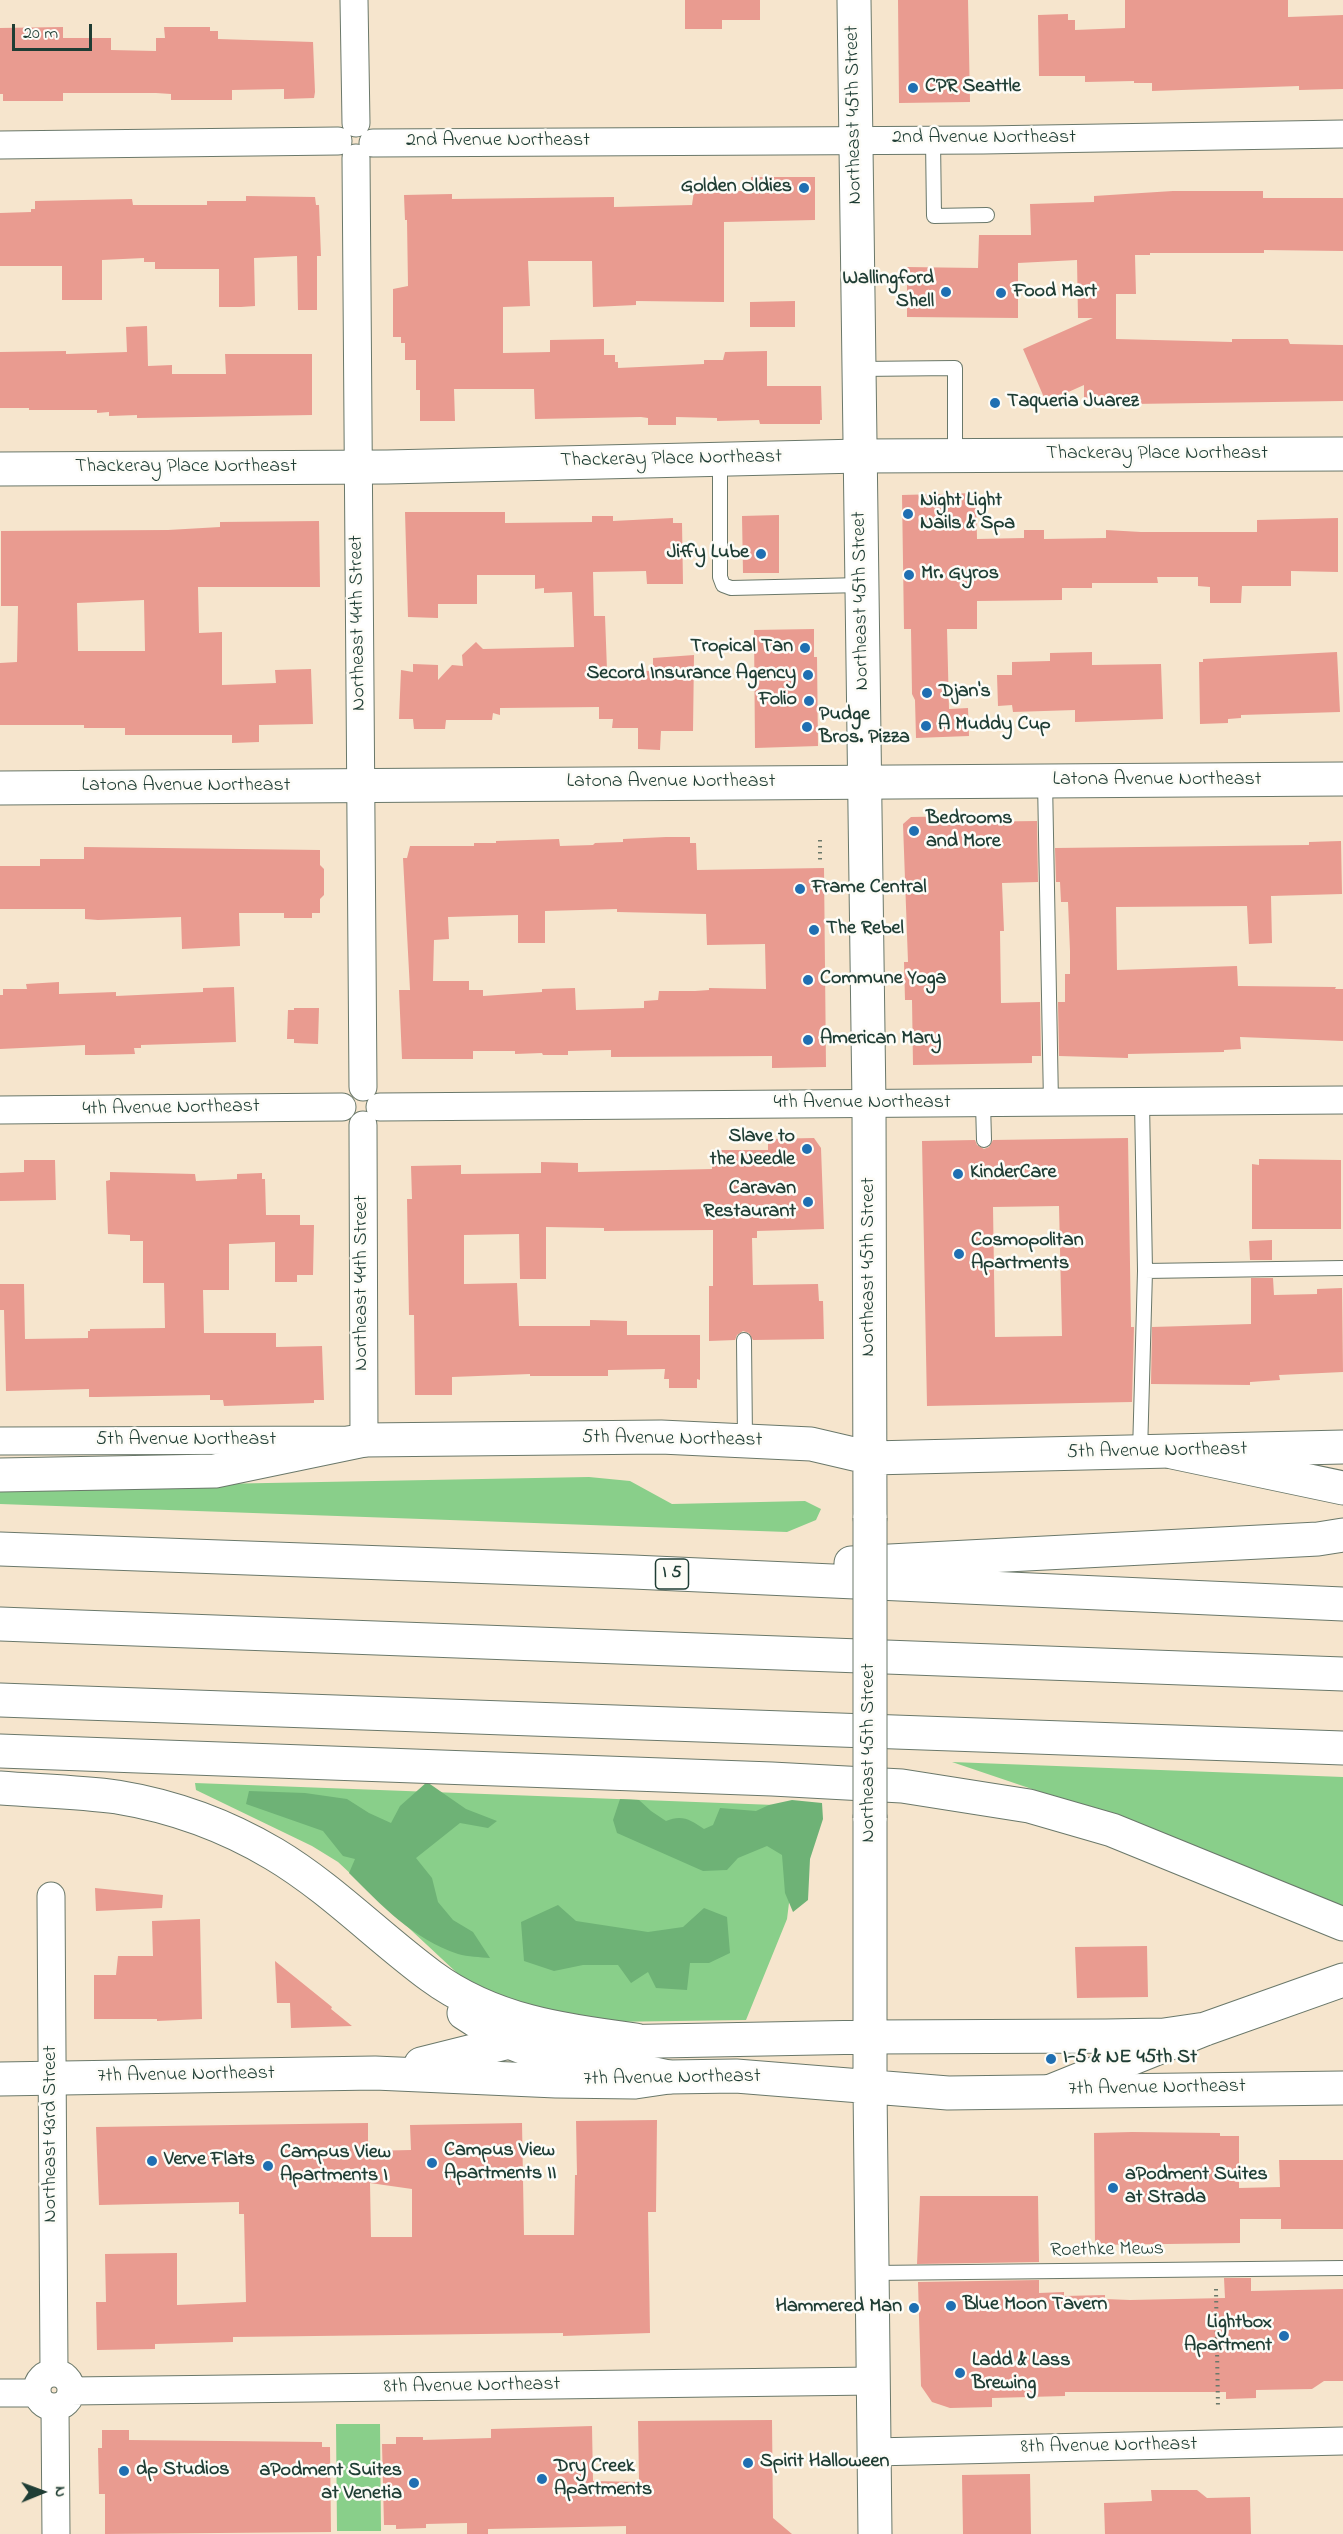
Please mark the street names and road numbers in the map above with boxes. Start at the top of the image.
street label: Northeast 45th Street [841,25,869,205]
street label: 2nd Avenue Northeast [892,127,1076,151]
street label: 2nd Avenue Northeast [406,130,590,154]
street label: Thackeray Place Northeast [1046,443,1268,467]
street label: Thackeray Place Northeast [560,446,782,474]
street label: Thackeray Place Northeast [75,456,297,480]
street label: Northeast 45th Street [848,511,876,691]
street label: Northeast 44th Street [345,535,373,711]
street label: Latona Avenue Northeast [1053,769,1261,793]
street label: Latona Avenue Northeast [567,771,775,795]
street label: Latona Avenue Northeast [82,775,290,799]
street label: 4th Avenue Northeast [773,1092,951,1116]
street label: 4th Avenue Northeast [82,1095,260,1123]
street label: Northeast 45th Street [858,1177,882,1357]
street label: Northeast 44th Street [351,1195,375,1371]
street label: 5th Avenue Northeast [582,1426,762,1454]
street label: 5th Avenue Northeast [96,1429,276,1453]
street label: 5th Avenue Northeast [1067,1438,1247,1466]
road number: I 5 [656,1559,688,1589]
street label: Northeast 45th Street [858,1663,882,1843]
street label: Northeast 43rd Street [40,2045,64,2223]
street label: 7th Avenue Northeast [97,2062,275,2090]
street label: 7th Avenue Northeast [583,2065,761,2093]
street label: 7th Avenue Northeast [1068,2075,1246,2103]
street label: Roethke Mews [1050,2238,1164,2264]
street label: 8th Avenue Northeast [384,2373,560,2401]
street label: 8th Avenue Northeast [1021,2433,1197,2461]

